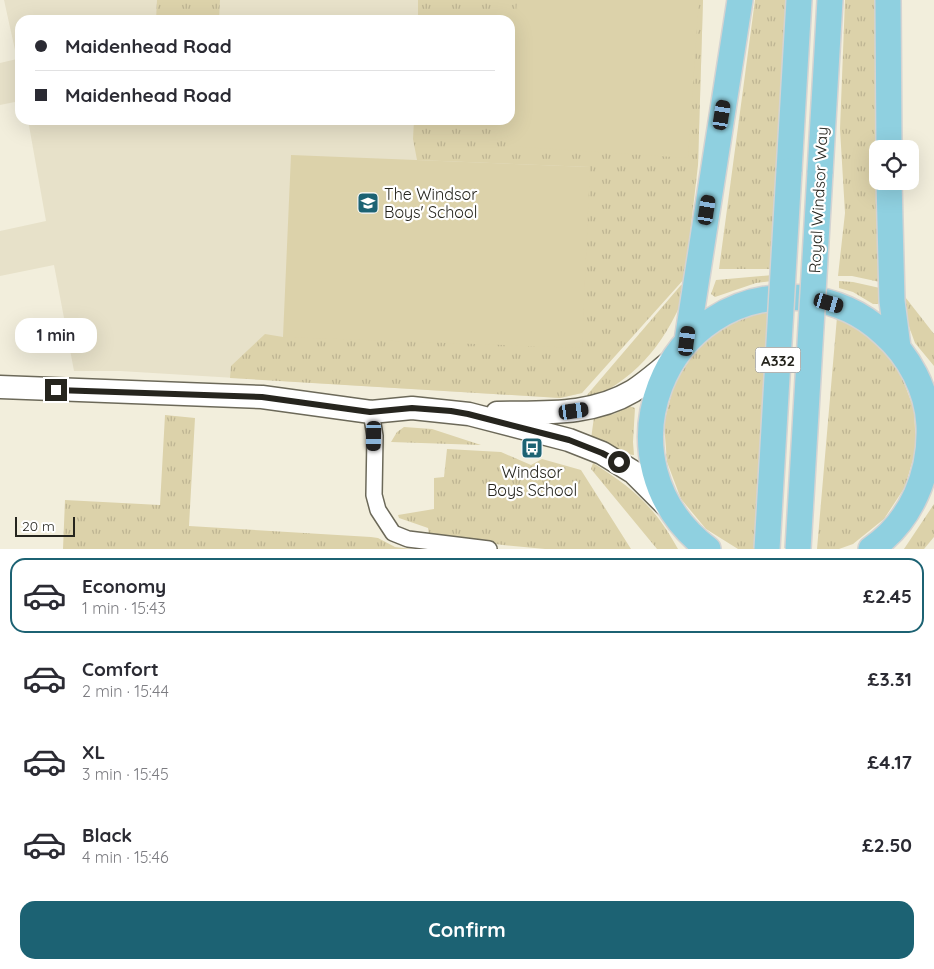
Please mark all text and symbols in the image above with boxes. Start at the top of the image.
text: Maidenhead Road [65,34,232,58]
text: Maidenhead Road [65,83,232,107]
car [712,99,731,131]
street label: Royal Windsor Way [804,126,832,274]
map controls [869,140,919,190]
button: locate [869,140,919,190]
place label: The Windsor Boys' School [384,184,477,222]
school or university icon: The Windsor Boys' School [356,191,380,215]
car [697,194,716,226]
car [812,292,845,314]
callout: 1 min [15,318,97,352]
text: 1 min [37,325,75,345]
car [677,325,696,357]
road number: A332 [756,348,800,372]
route end [45,379,67,401]
car [558,401,589,421]
car [366,421,381,451]
bus stop icon: Windsor Boys School [520,436,544,460]
route start [608,451,630,473]
place label: Windsor Boys School [487,462,577,500]
scale bar [15,514,75,537]
text: 20 m [22,517,55,535]
icon: car [22,573,67,618]
text: Economy [82,574,166,598]
text: £2.45 [863,584,912,608]
text: 1 min · 15:43 [82,598,166,618]
icon: car [22,656,67,701]
text: Comfort [82,657,159,681]
text: £3.31 [868,667,912,691]
text: 2 min · 15:44 [82,681,169,701]
icon: car [22,739,67,784]
text: XL [82,740,105,764]
text: £4.17 [867,750,912,774]
text: 3 min · 15:45 [82,764,169,784]
icon: car [22,822,67,867]
text: Black [82,823,132,847]
text: £2.50 [862,833,912,857]
text: 4 min · 15:46 [82,847,169,867]
button: Confirm [20,901,914,959]

